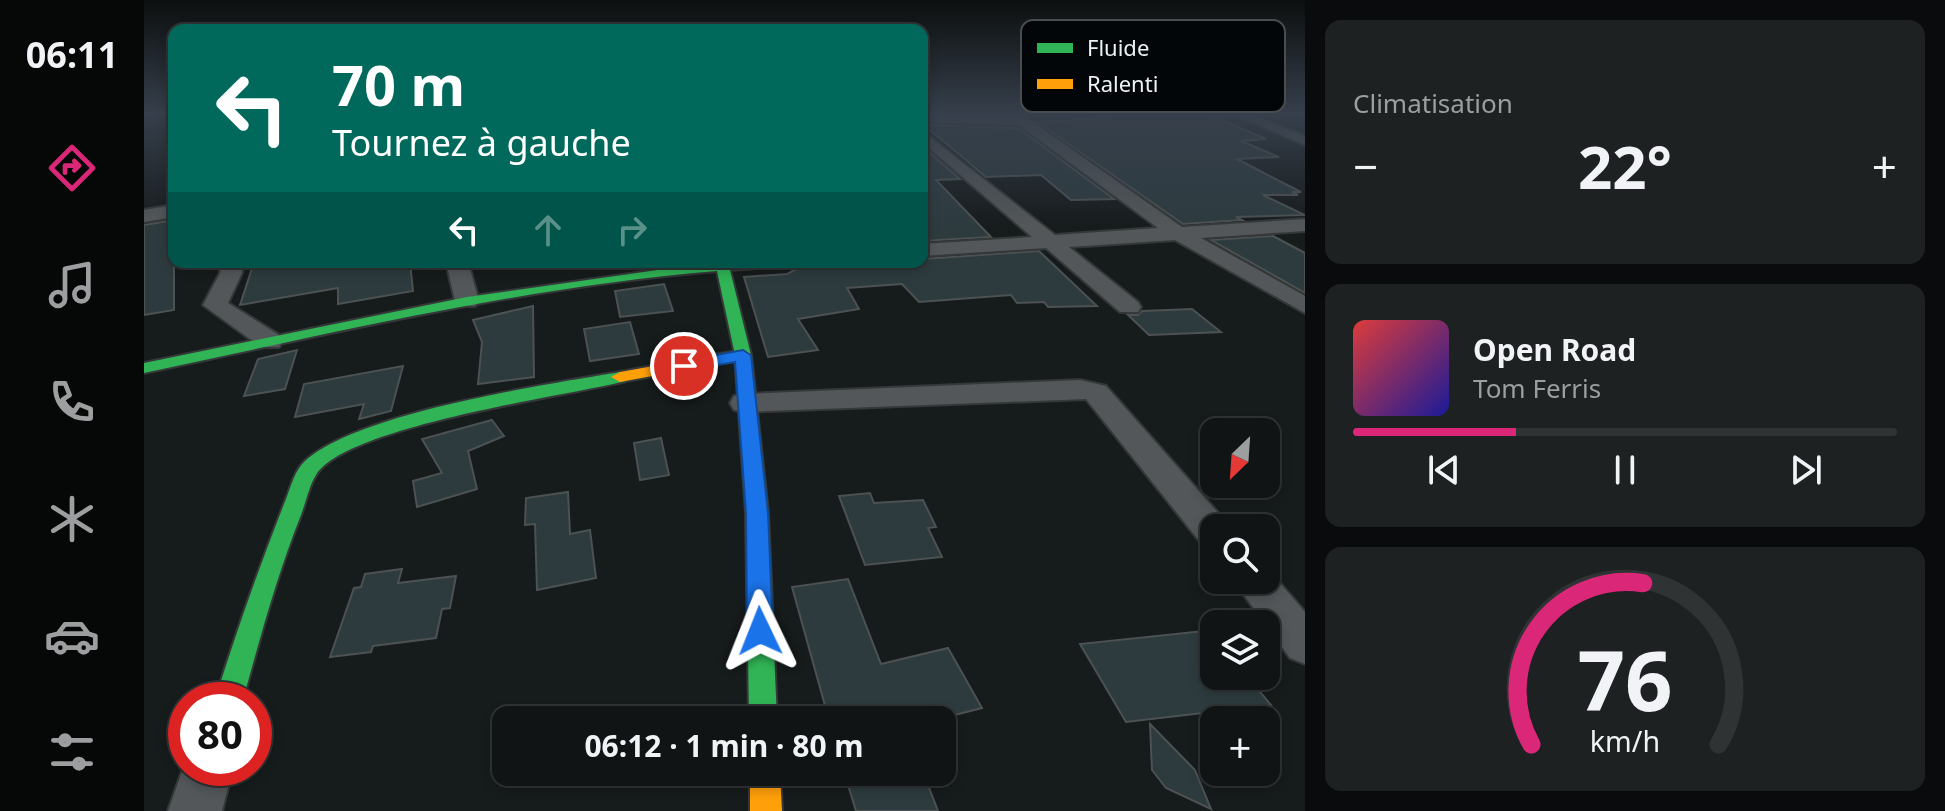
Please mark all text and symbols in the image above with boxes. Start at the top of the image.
legend [1021,20,1285,112]
text: 06:11 [26,30,118,79]
text: Fluide [1087,32,1149,62]
text: 70 m [332,46,465,122]
icon: left [200,56,304,160]
text: Ralenti [1087,68,1158,98]
text: Climatisation [1353,85,1513,121]
text: Tournez à gauche [332,118,631,167]
text: 22° [1578,125,1672,207]
text: − [1353,136,1378,196]
text: + [1872,136,1897,196]
icon: directions [44,140,100,196]
icon: left [442,208,486,252]
icon: ahead [526,208,570,252]
icon: right [610,208,654,252]
icon: music [44,257,100,313]
text: Open Road [1473,329,1636,370]
pin [650,332,718,400]
icon: arrive [662,344,706,388]
text: Tom Ferris [1473,370,1601,406]
icon: phone [44,374,100,430]
north arrow [1200,418,1280,498]
map controls [1200,418,1280,786]
icon: previous [1422,448,1466,492]
icon: pause [1603,448,1647,492]
icon: next [1784,448,1828,492]
icon: climate [44,491,100,547]
button: search [1200,514,1280,594]
position arrow [718,589,802,673]
icon: car [44,608,100,664]
button: layers [1200,610,1280,690]
text: 76 [1577,622,1673,735]
speed limit sign: 80 [168,682,272,786]
button: + [1200,706,1280,786]
text: km/h [1590,721,1660,760]
icon: filters [44,724,100,780]
text: 06:12 · 1 min · 80 m [584,725,864,766]

